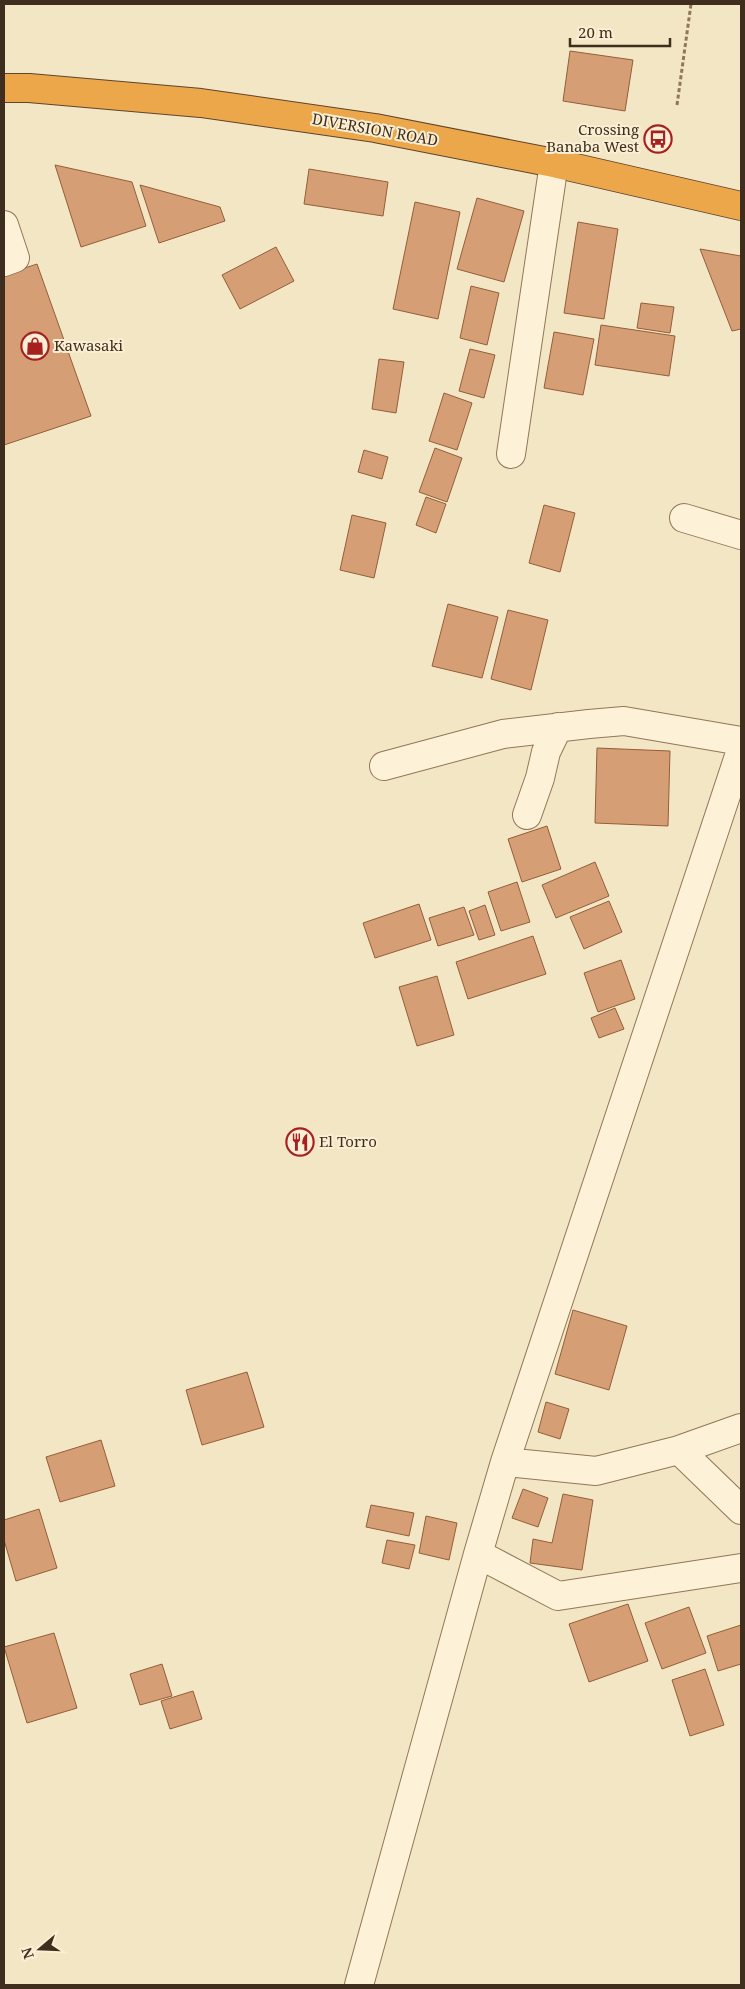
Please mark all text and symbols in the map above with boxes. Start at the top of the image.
scale bar [570,15,670,47]
text: 20 m [578,22,613,42]
street label: DIVERSION ROAD [311,108,440,150]
place label: Crossing Banaba West [546,119,639,156]
bus stop icon: Crossing Banaba West [643,124,673,154]
shop icon: Kawasaki [20,331,50,361]
place label: Kawasaki [54,335,123,355]
restaurant icon: El Torro [285,1127,315,1157]
place label: El Torro [319,1131,377,1151]
north arrow [15,1924,65,1974]
text: N [16,1945,38,1962]

